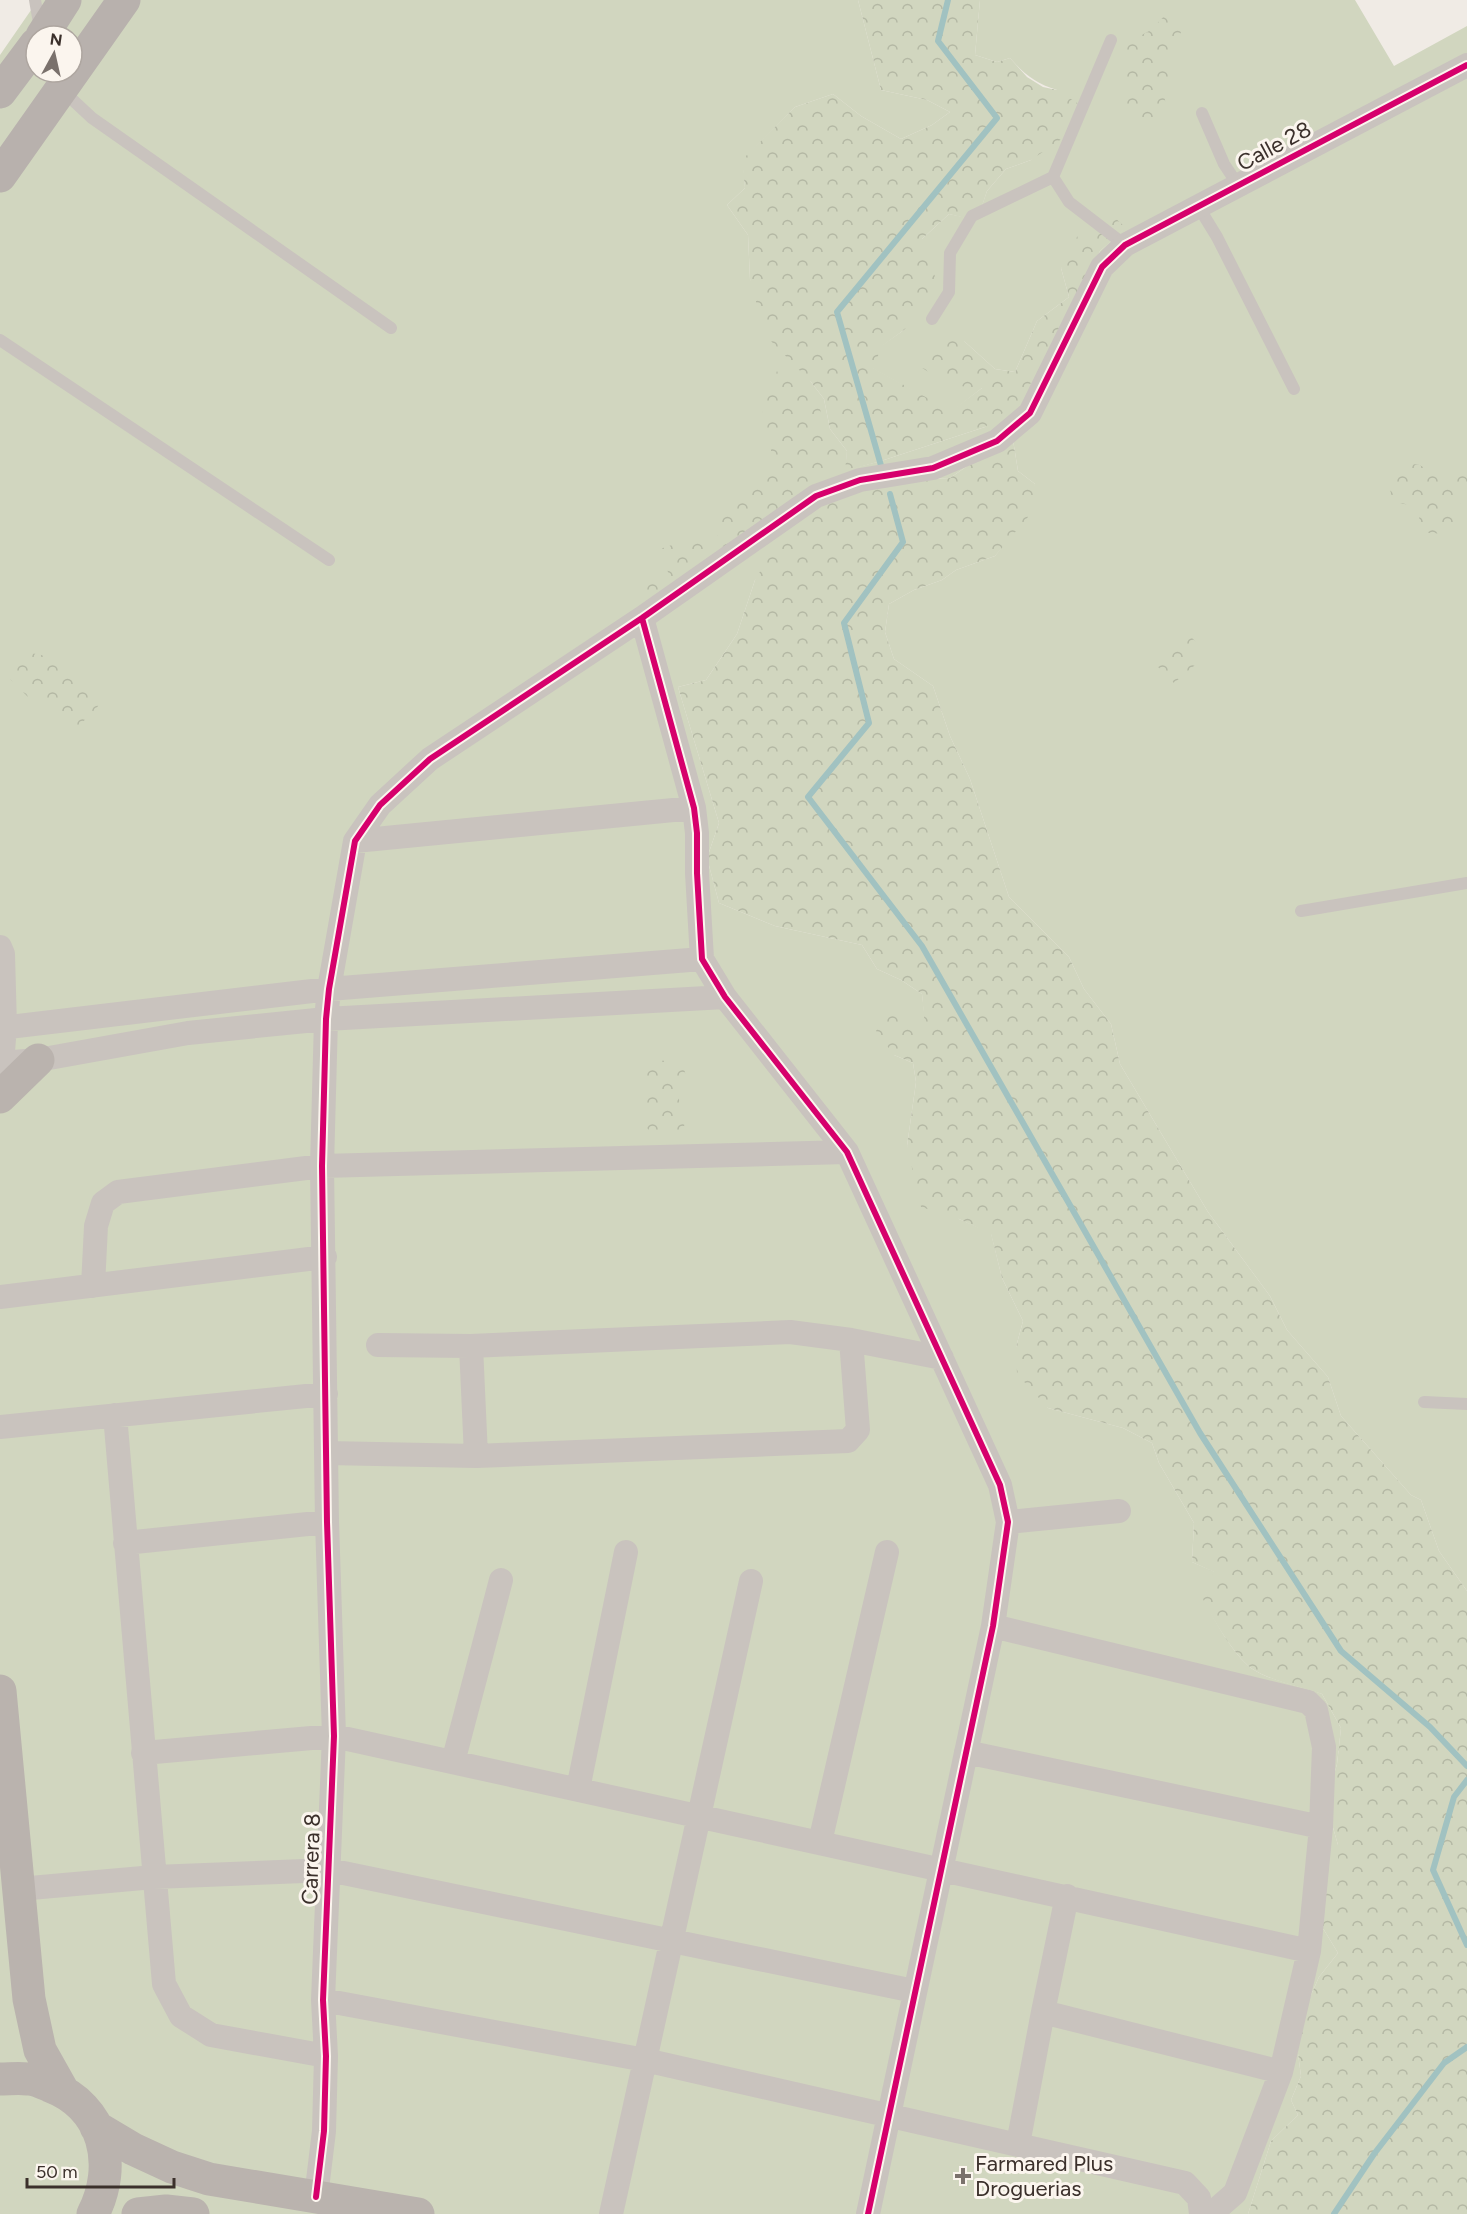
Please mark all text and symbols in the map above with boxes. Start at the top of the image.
north arrow [24,24,84,84]
text: N [49,29,63,50]
street label: Calle 28 [1232,115,1316,177]
street label: Carrera 8 [296,1813,326,1905]
place label: Farmared Plus Droguerias [975,2150,1113,2202]
scale bar [27,2151,174,2189]
text: 50 m [36,2161,78,2183]
marker: Farmared Plus Droguerias [956,2169,970,2183]

